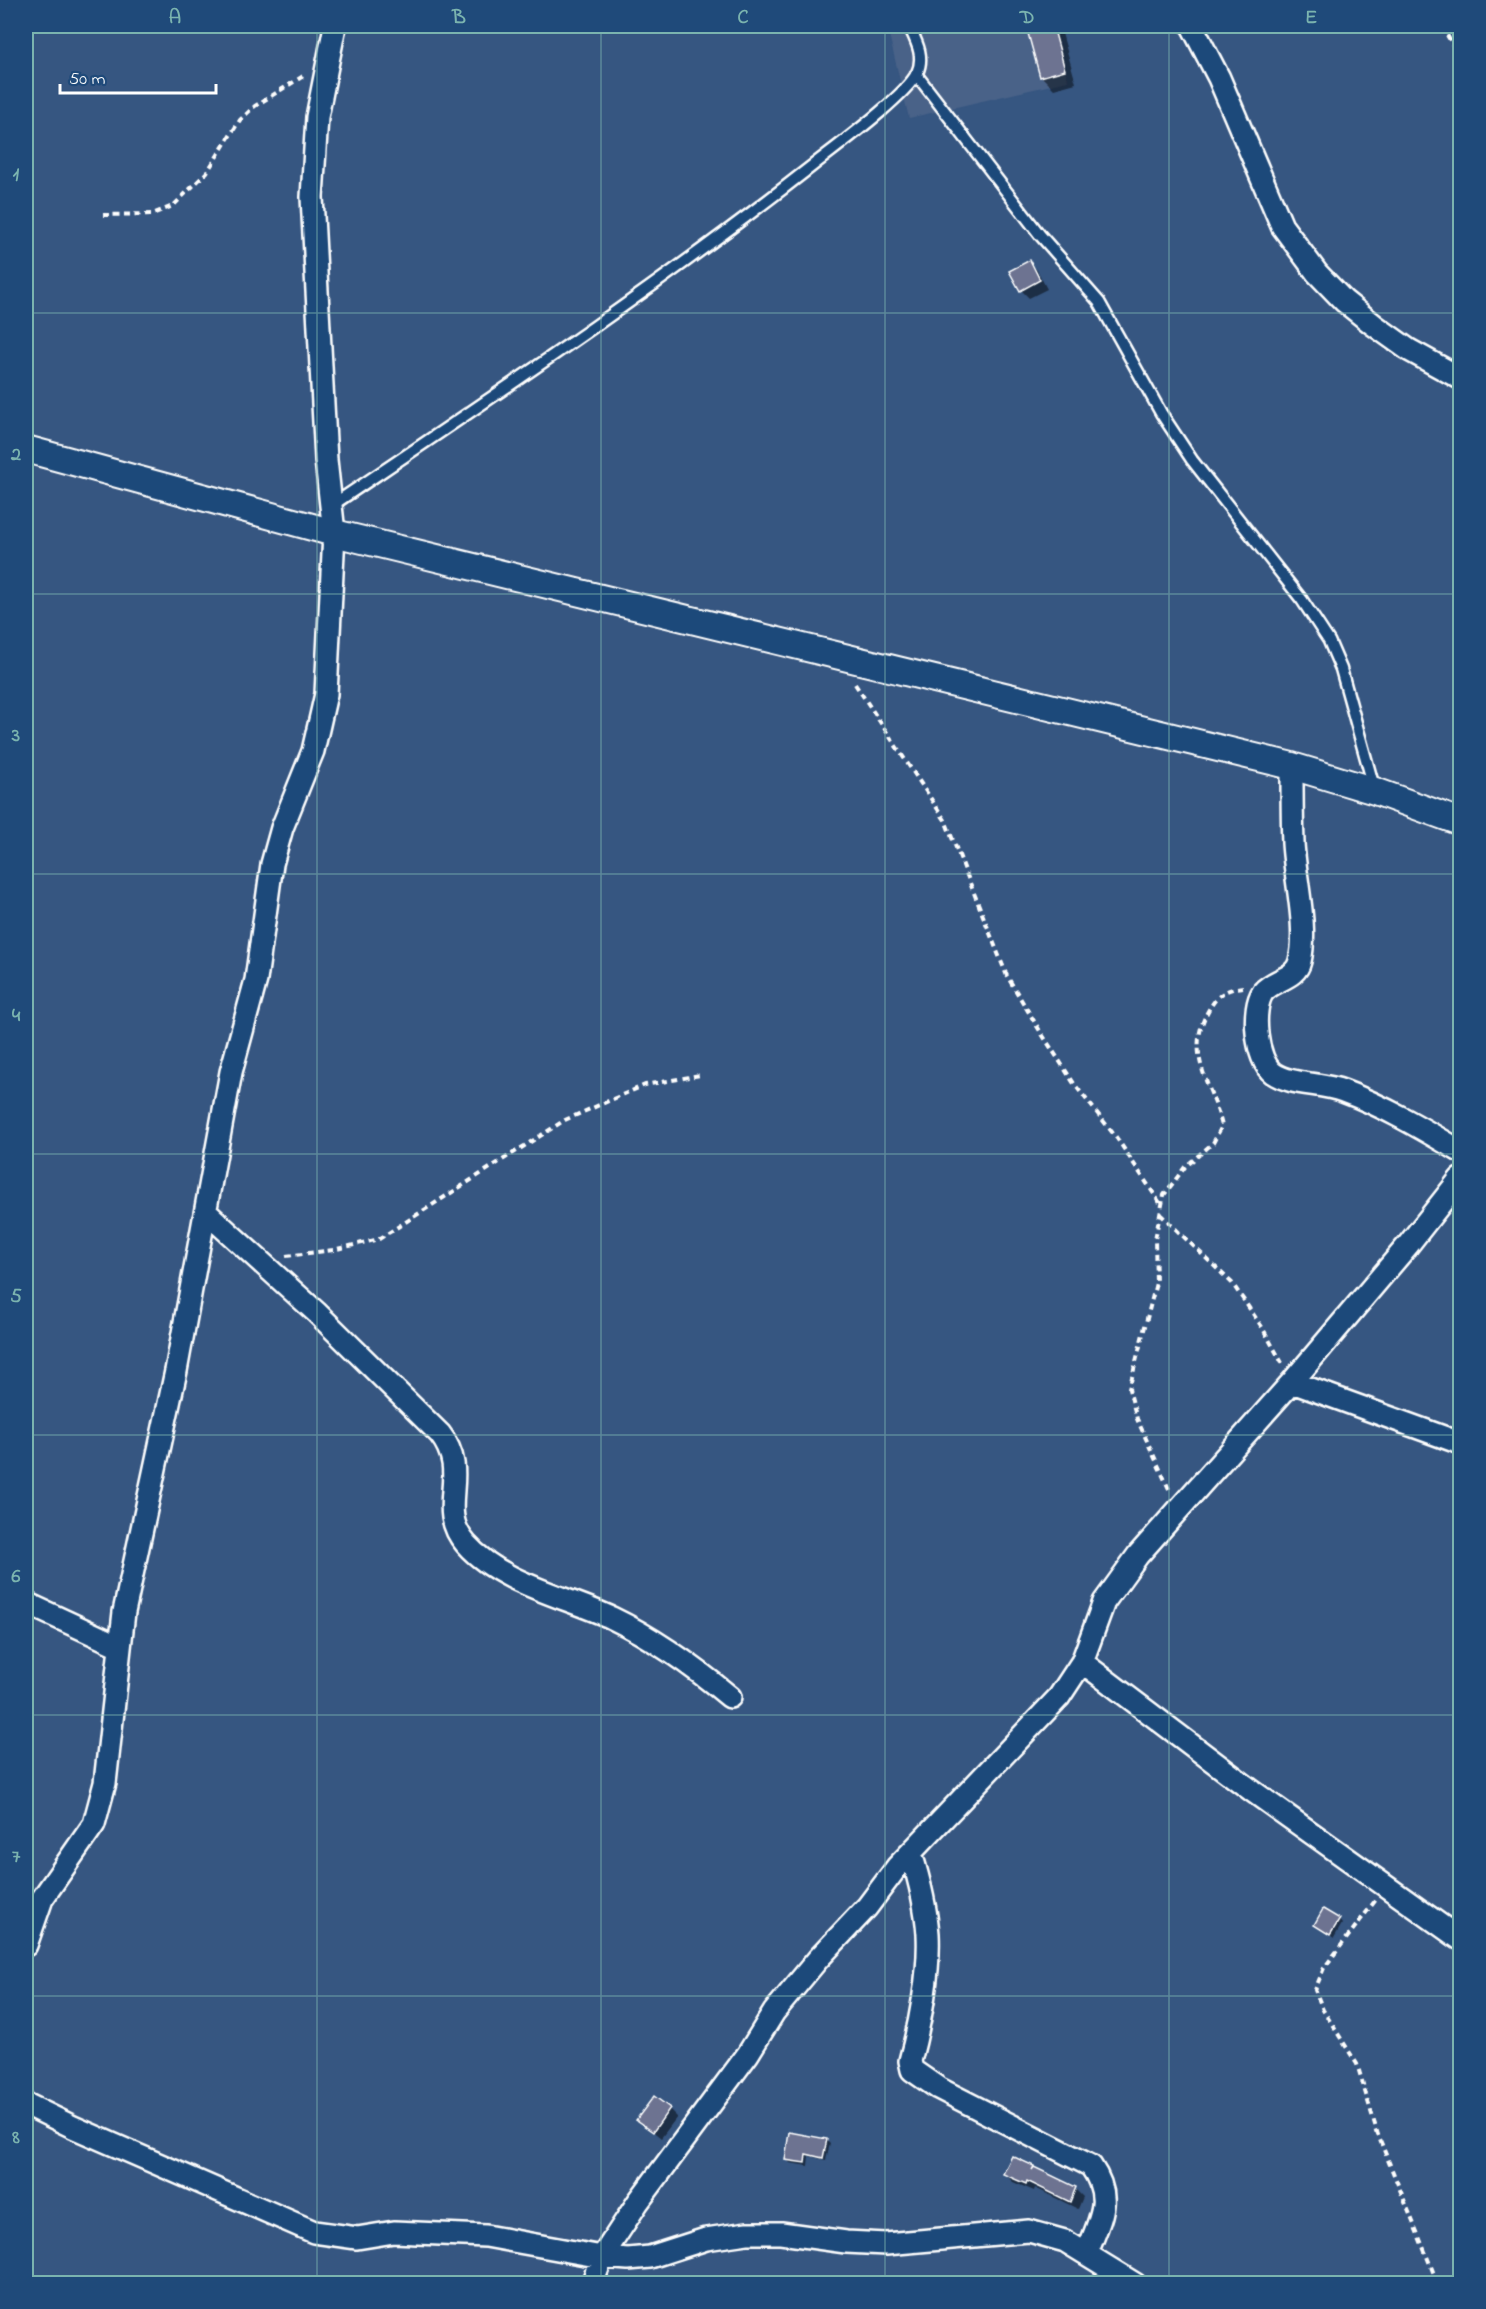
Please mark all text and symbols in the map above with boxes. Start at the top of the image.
text: A [169,4,181,33]
text: B [451,4,466,33]
text: C [738,4,749,33]
text: D [1019,4,1034,33]
text: E [1305,4,1317,33]
scale bar [60,57,216,95]
text: 50 m [69,67,106,93]
text: 1 [13,161,20,190]
text: 2 [10,441,21,470]
text: 3 [11,722,20,751]
text: 4 [12,1002,21,1031]
text: 5 [10,1283,22,1312]
text: 6 [12,1563,21,1592]
text: 7 [12,1843,21,1872]
text: 8 [11,2124,20,2153]

